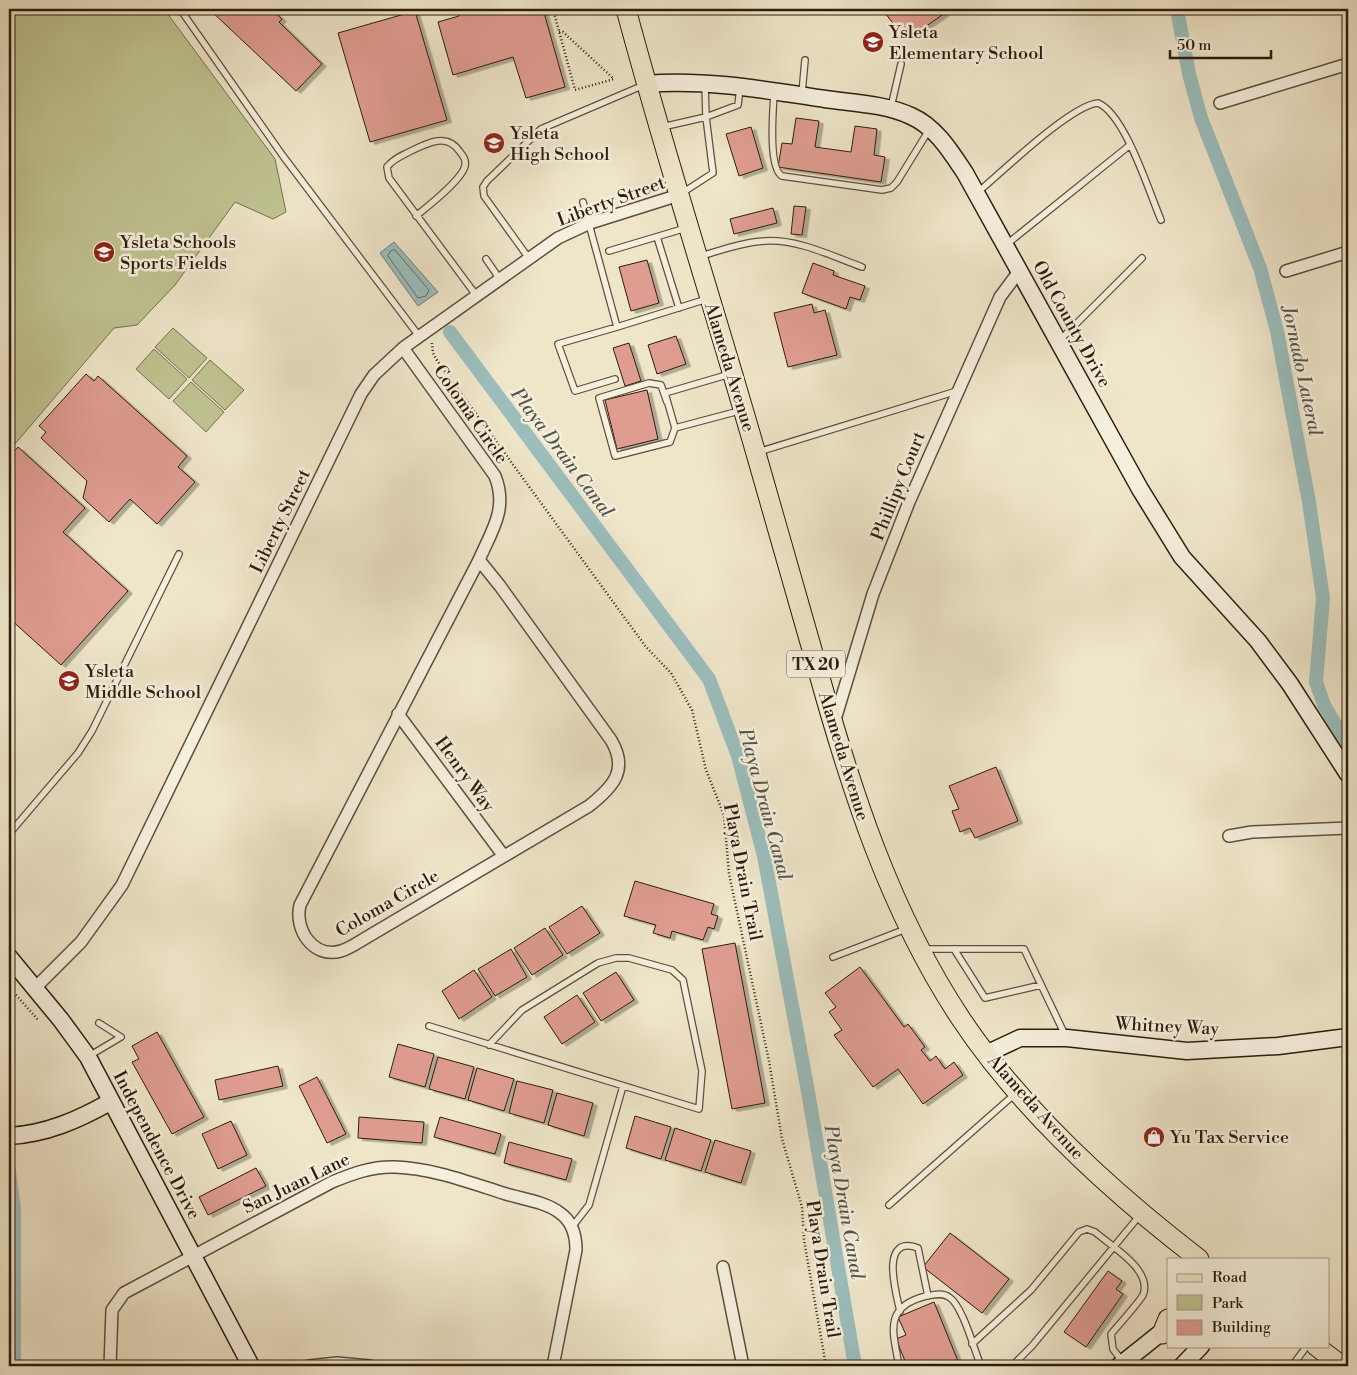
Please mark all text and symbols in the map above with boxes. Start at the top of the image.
place label: Ysleta Elementary School [888,21,1044,65]
scale bar [1170,28,1271,60]
school or university icon: Ysleta Elementary School [861,30,885,54]
text: 50 m [1177,36,1211,55]
place label: Ysleta High School [509,122,610,166]
school or university icon: Ysleta High School [482,131,506,155]
street label: Liberty Street [554,171,669,232]
place label: Ysleta Schools Sports Fields [119,231,236,275]
school or university icon: Ysleta Schools Sports Fields [92,240,116,264]
street label: Old County Drive [1027,257,1116,392]
street label: Alameda Avenue [699,299,760,435]
water label: Jornado Lateral [1276,302,1327,438]
street label: Coloma Circle [428,360,513,468]
water label: Playa Drain Canal [505,382,619,522]
street label: Phillipy Court [866,428,931,544]
street label: Liberty Street [245,465,316,577]
road number: TX 20 [787,651,845,678]
place label: Ysleta Middle School [84,660,202,704]
school or university icon: Ysleta Middle School [57,669,81,693]
street label: Alameda Avenue [813,688,874,824]
water label: Playa Drain Canal [733,725,797,883]
street label: Henry Way [429,732,500,817]
street label: Playa Drain Trail [718,802,767,943]
street label: Coloma Circle [331,865,443,942]
street label: Whitney Way [1113,1012,1220,1041]
street label: Alameda Avenue [982,1049,1089,1165]
street label: Independence Drive [108,1067,205,1223]
water label: Playa Drain Canal [818,1122,869,1281]
shop icon: Yu Tax Service [1142,1125,1166,1149]
place label: Yu Tax Service [1169,1126,1289,1149]
street label: San Juan Lane [239,1148,353,1219]
street label: Playa Drain Trail [800,1199,845,1340]
legend [1167,1258,1330,1348]
text: Road [1212,1268,1247,1287]
text: Park [1212,1294,1244,1313]
text: Building [1211,1318,1271,1337]

